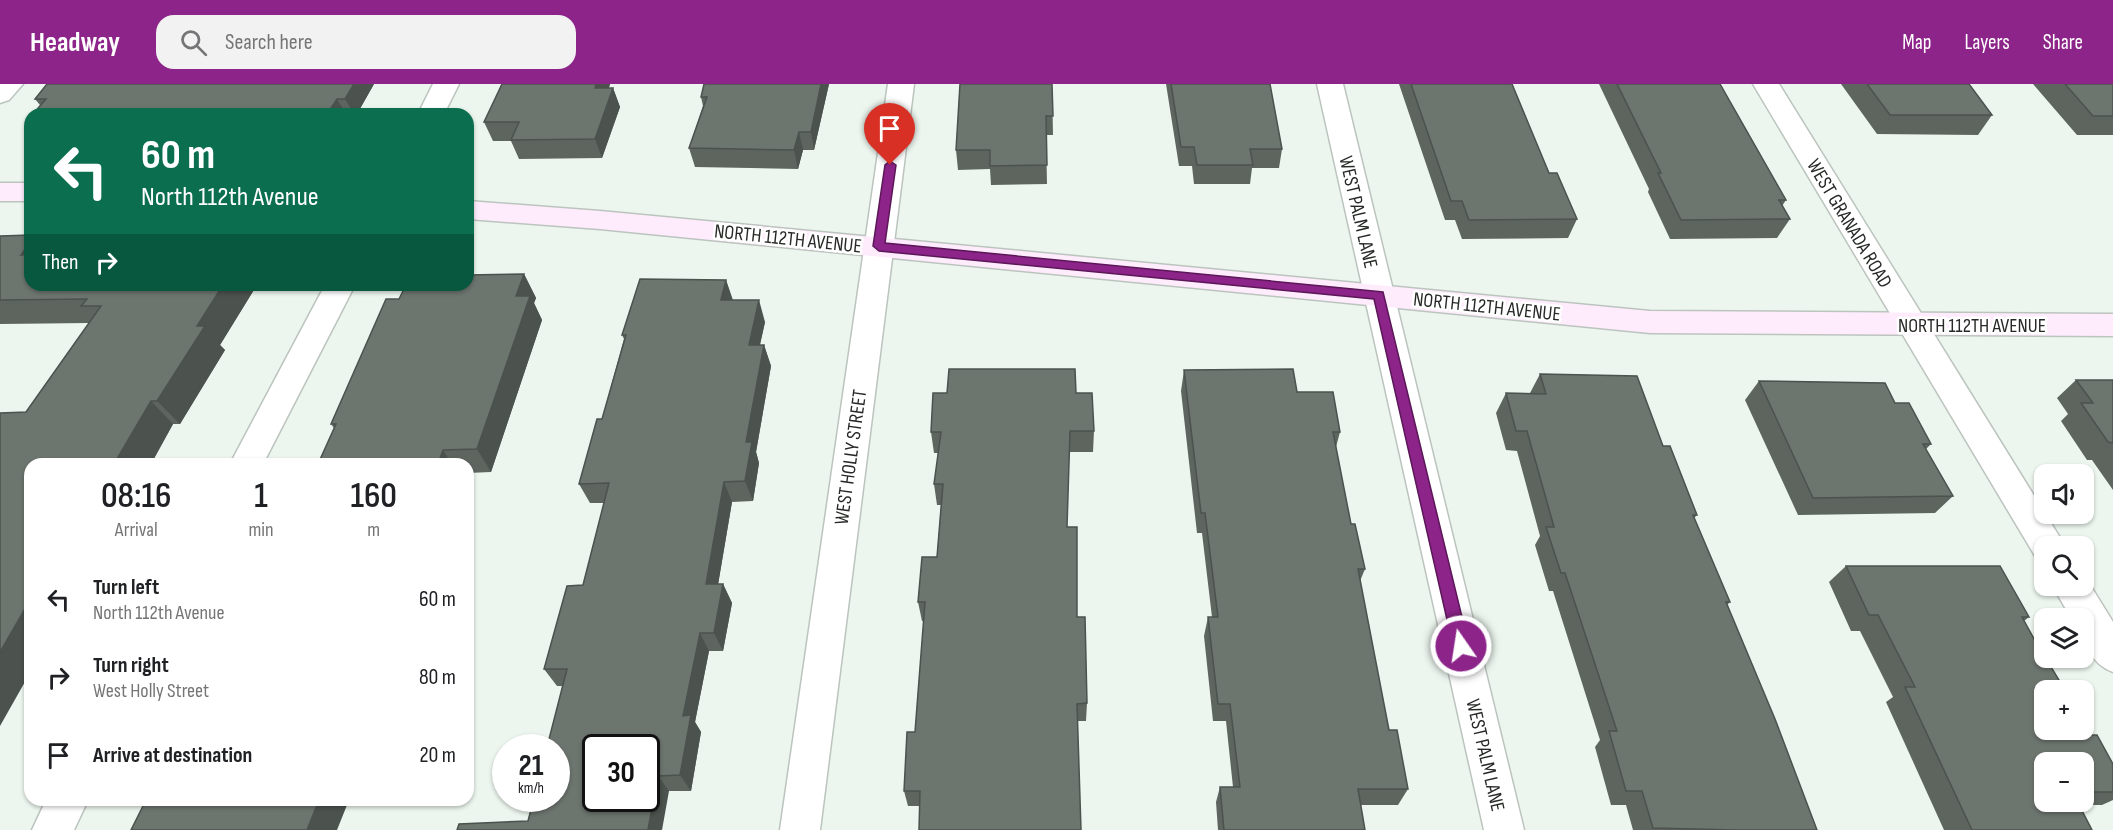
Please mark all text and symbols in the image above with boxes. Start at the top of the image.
search box [156,15,576,69]
text: Headway [30,26,120,59]
icon: search [177,26,210,59]
text: Search here [225,29,312,56]
text: Map [1902,30,1931,55]
text: Layers [1964,30,2010,55]
text: Share [2043,30,2083,55]
pin [864,103,915,165]
icon: arrive [873,112,906,145]
text: 60 m [141,130,215,181]
icon: left [42,132,120,210]
street label: WEST PALM LANE [1333,154,1383,271]
street label: WEST GRANADA ROAD [1801,155,1897,292]
text: North 112th Avenue [141,181,319,213]
street label: NORTH 112TH AVENUE [713,219,863,259]
icon: right [90,246,123,279]
text: Then [42,249,78,276]
street label: NORTH 112TH AVENUE [1412,287,1562,327]
street label: NORTH 112TH AVENUE [1898,314,2046,338]
street label: WEST HOLLY STREET [830,388,872,526]
map controls [2034,464,2094,812]
button: sound [2034,464,2094,524]
text: 08:16 [101,475,172,518]
text: 1 [254,475,268,518]
text: 160 [350,475,397,518]
text: Arrival [115,518,158,542]
text: min [248,518,274,542]
text: m [367,518,380,542]
button: search [2034,536,2094,596]
text: Turn left [93,574,159,601]
icon: left [42,583,75,616]
text: 60 m [419,586,456,613]
text: North 112th Avenue [93,601,225,625]
button: layers [2034,608,2094,668]
position arrow [1429,614,1493,678]
text: Turn right [93,652,169,679]
icon: right [42,661,75,694]
text: 80 m [419,664,456,691]
text: West Holly Street [93,679,209,703]
button: + [2034,680,2094,740]
street label: WEST PALM LANE [1460,697,1510,814]
speed limit sign: 30 [582,734,660,812]
icon: arrive [42,739,75,772]
text: Arrive at destination [93,742,252,769]
text: 20 m [420,742,456,769]
text: 21 [519,748,543,784]
button: − [2034,752,2094,812]
text: km/h [518,779,544,798]

